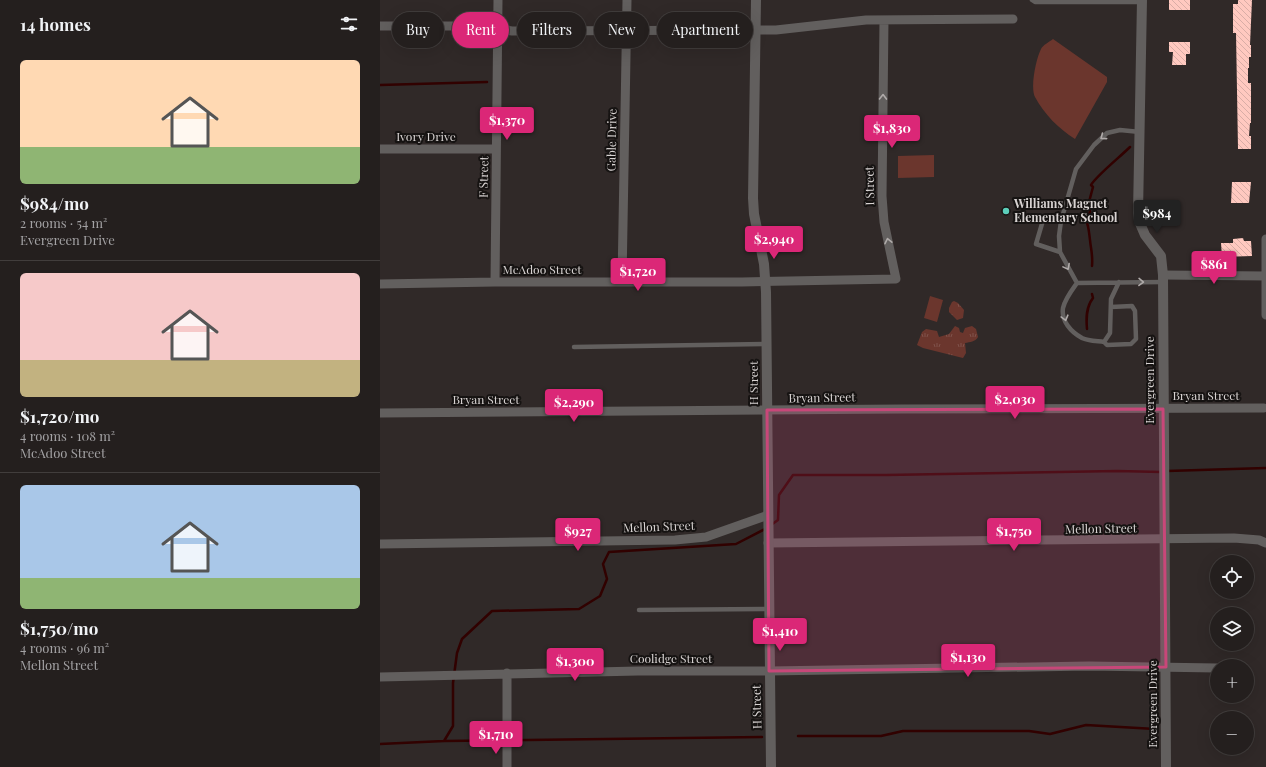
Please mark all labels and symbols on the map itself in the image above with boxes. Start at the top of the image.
one-way arrow [879,94,887,100]
pin: $1,370 [474,107,540,141]
street label: Gable Drive [602,108,620,171]
pin: $1,830 [859,115,925,149]
street label: Ivory Drive [396,128,456,144]
one-way arrow [1100,132,1107,139]
street label: F Street [475,155,491,198]
street label: I Street [861,165,877,206]
place label: Williams Magnet Elementary School [1013,195,1118,225]
pin: $984 [1133,200,1181,234]
marker: Williams Magnet Elementary School [1001,206,1011,216]
pin: $2,940 [741,226,807,260]
one-way arrow [885,238,893,244]
pin: $861 [1190,251,1238,285]
pin: $1,720 [605,258,671,292]
street label: McAdoo Street [503,261,582,277]
one-way arrow [1063,263,1070,270]
one-way arrow [1138,278,1144,286]
one-way arrow [1060,314,1069,321]
street label: Evergreen Drive [1141,336,1157,424]
street label: H Street [745,360,761,405]
pin: $2,030 [982,386,1048,420]
street label: Bryan Street [1172,387,1240,403]
street label: Bryan Street [788,388,856,406]
pin: $2,290 [541,389,607,423]
street label: Bryan Street [452,391,520,407]
street label: Mellon Street [623,517,696,535]
pin: $927 [554,518,602,552]
pin: $1,750 [981,518,1047,552]
street label: Mellon Street [1065,519,1138,537]
pin: $1,410 [747,618,813,652]
pin: $1,130 [935,644,1001,678]
pin: $1,300 [542,648,608,682]
street label: Coolidge Street [630,650,713,666]
street label: Evergreen Drive [1144,660,1160,748]
street label: H Street [748,684,764,729]
pin: $1,710 [463,721,529,755]

